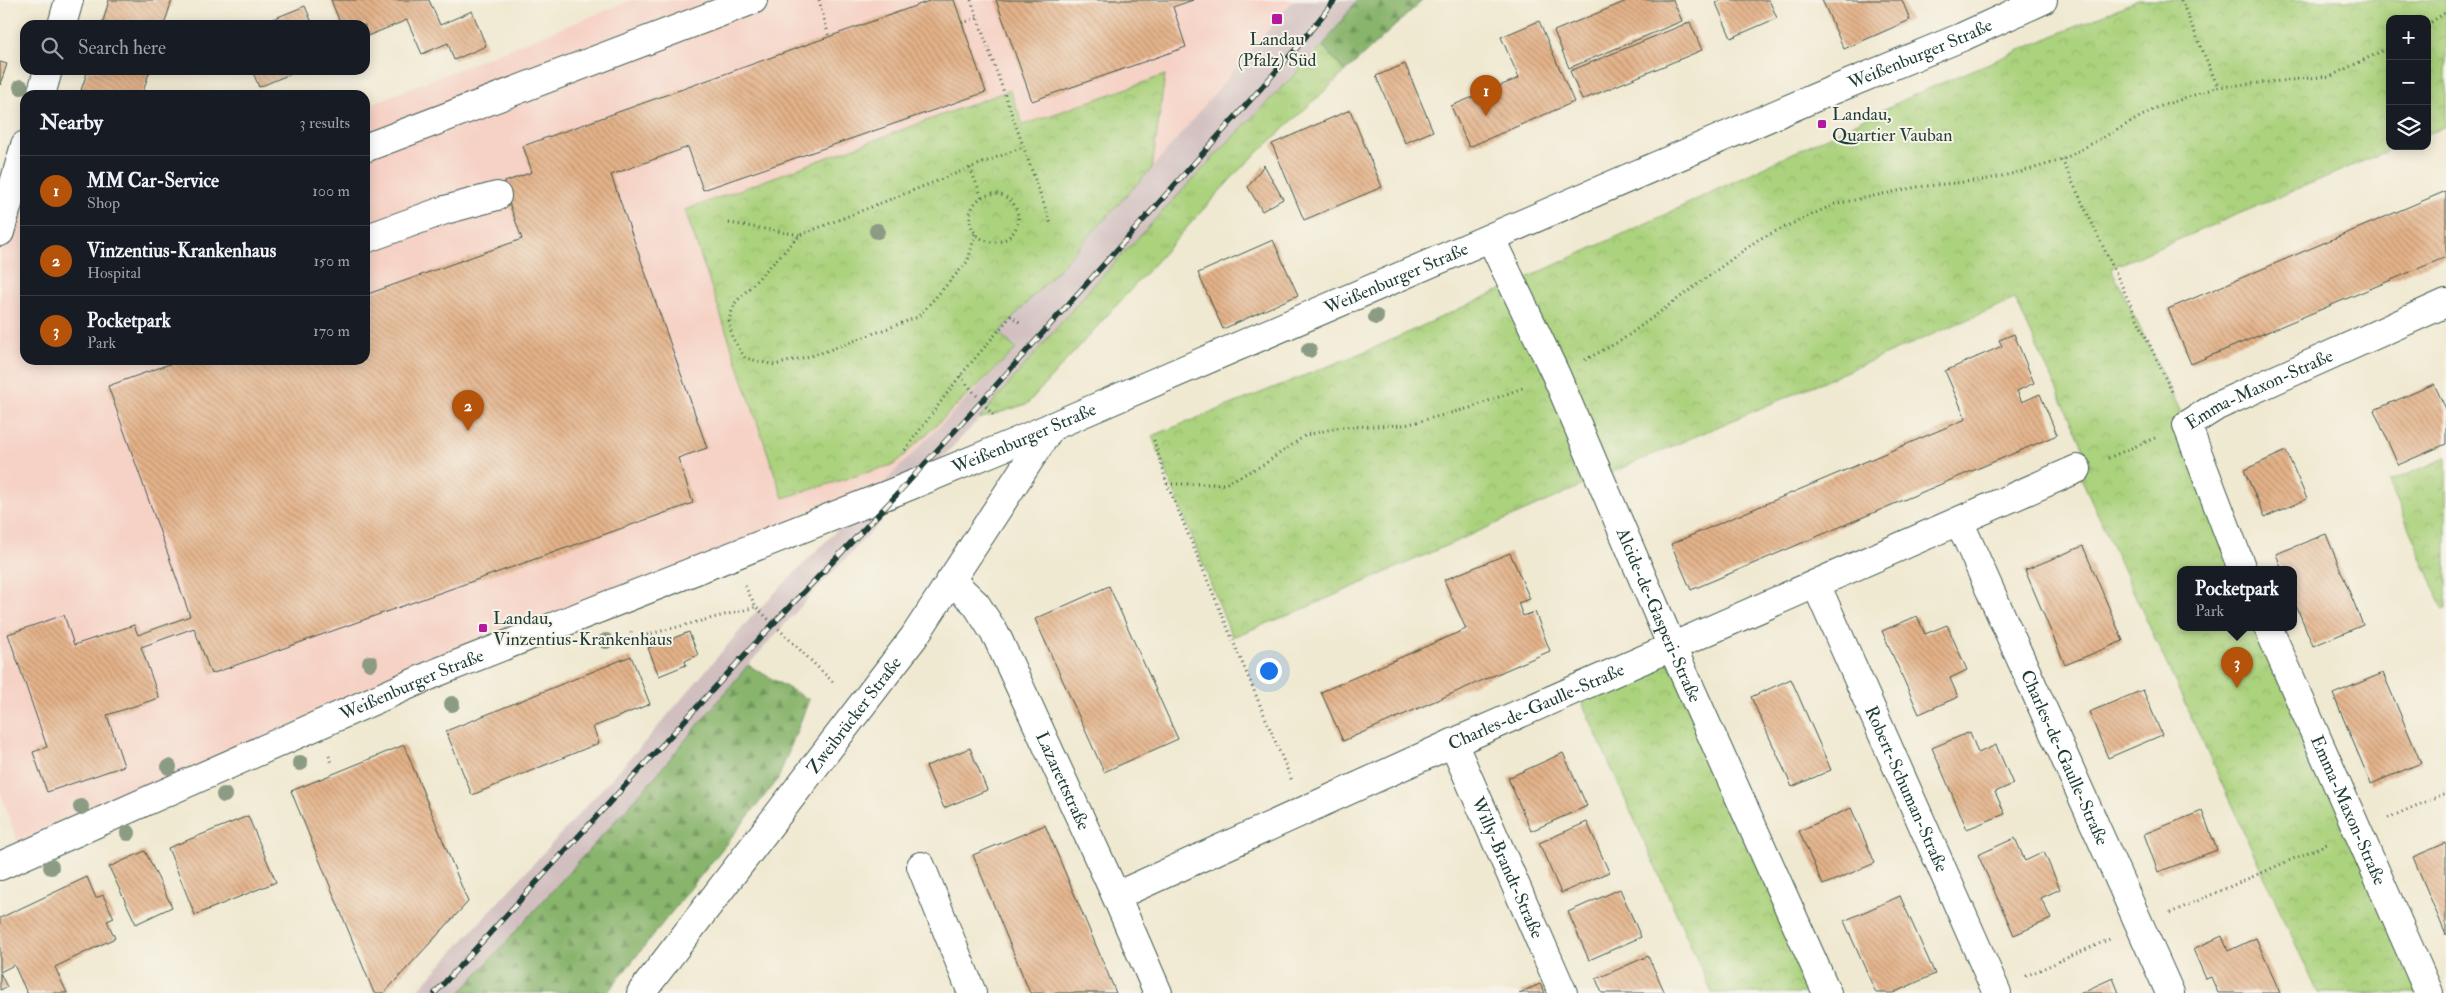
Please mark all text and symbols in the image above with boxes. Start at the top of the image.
marker: Landau (Pfalz) Süd [1270,12,1284,26]
street label: Weißenburger Straße [1844,14,1997,95]
map controls [2386,15,2431,150]
button: + [2386,15,2431,60]
search box [20,20,370,75]
place label: Landau (Pfalz) Süd [1238,28,1316,72]
icon: search [38,34,66,62]
text: Search here [78,36,166,60]
button: − [2386,60,2431,105]
pin: 1 [1470,75,1502,116]
place label: Landau, Quartier Vauban [1832,103,1953,147]
button: layers [2386,105,2431,150]
text: Nearby [40,109,103,136]
text: 3 results [299,113,350,133]
marker: Landau, Quartier Vauban [1816,118,1828,130]
text: MM Car-Service [87,169,219,193]
text: 1 [53,181,59,201]
text: 100 m [312,181,350,201]
text: Shop [87,193,120,213]
street label: Weißenburger Straße [1320,237,1472,320]
text: Vinzentius-Krankenhaus [87,239,276,263]
text: 2 [52,251,60,271]
text: 150 m [313,251,350,271]
text: Hospital [87,263,141,283]
text: Pocketpark [87,309,171,333]
text: 3 [53,321,59,341]
text: 170 m [313,321,350,341]
text: Park [87,333,116,353]
street label: Emma-Maxon-Straße [2181,344,2337,435]
pin: 2 [452,390,484,431]
street label: Weißenburger Straße [948,398,1100,480]
street label: Alcide-de-Gasperi-Straße [1610,524,1707,707]
popup [2177,566,2297,631]
text: Pocketpark [2195,577,2279,601]
text: Park [2195,601,2224,621]
place label: Landau, Vinzentius-Krankenhaus [493,607,672,651]
marker: Landau, Vinzentius-Krankenhaus [477,622,489,634]
street label: Weißenburger Straße [336,644,488,726]
pin: 3 [2221,647,2253,688]
street label: Zweibrücker Straße [802,652,907,779]
your location [1256,658,1282,684]
street label: Charles-de-Gaulle-Straße [1445,658,1628,756]
street label: Charles-de-Gaulle-Straße [2015,666,2114,850]
street label: Robert-Schuman-Straße [1859,702,1953,876]
street label: Lazarettstraße [1030,728,1095,834]
street label: Emma-Maxon-Straße [2305,732,2391,889]
street label: Willy-Brandt-Straße [1466,792,1549,943]

